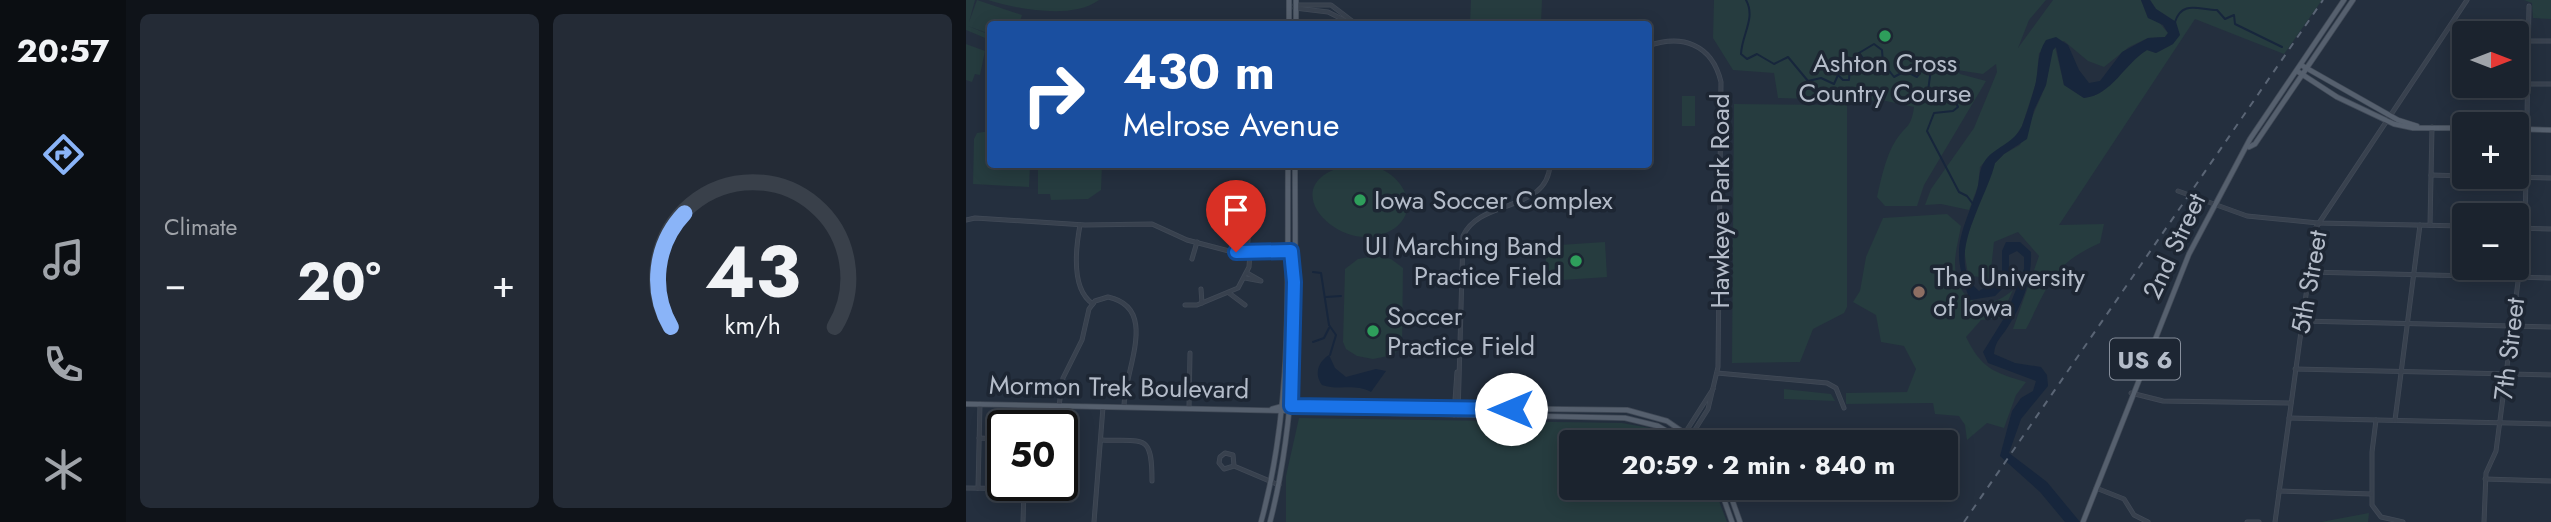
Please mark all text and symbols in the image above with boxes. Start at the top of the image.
north arrow [2452,21,2529,98]
map controls [2452,21,2529,280]
text: 20:57 [17,28,109,74]
marker: Ashton Cross Country Course [1877,28,1893,44]
text: 430 m [1123,37,1275,107]
place label: Ashton Cross Country Course [1799,44,1971,112]
icon: right [1008,49,1099,140]
street label: Hawkeye Park Road [1701,93,1739,309]
text: Melrose Avenue [1123,102,1339,148]
button: + [2452,112,2529,189]
icon: directions [39,130,88,179]
pin [1206,180,1266,252]
place label: Iowa Soccer Complex [1374,181,1613,219]
street label: 2nd Street [2133,186,2215,305]
icon: arrive [1217,191,1255,229]
marker: Iowa Soccer Complex [1352,192,1368,208]
button: − [2452,203,2529,280]
text: Climate [164,210,237,244]
text: 43 [704,219,801,324]
place label: UI Marching Band Practice Field [1365,227,1562,295]
street label: 5th Street [2281,227,2337,337]
icon: music [39,235,88,284]
text: 20° [297,244,381,320]
marker: UI Marching Band Practice Field [1568,253,1584,269]
text: − [164,256,186,311]
text: + [492,256,515,311]
place label: The University of Iowa [1933,258,2085,326]
marker: The University of Iowa [1911,284,1927,300]
street label: 7th Street [2484,295,2534,403]
place label: Soccer Practice Field [1387,297,1535,365]
text: km/h [724,307,781,343]
marker: Soccer Practice Field [1365,323,1381,339]
road number: US 6 [2110,338,2180,380]
icon: phone [39,340,88,389]
street label: Mormon Trek Boulevard [989,366,1249,408]
position arrow [1474,372,1548,446]
speed limit sign: 50 [987,410,1078,501]
icon: climate [39,445,88,494]
text: 20:59 · 2 min · 840 m [1622,446,1895,484]

